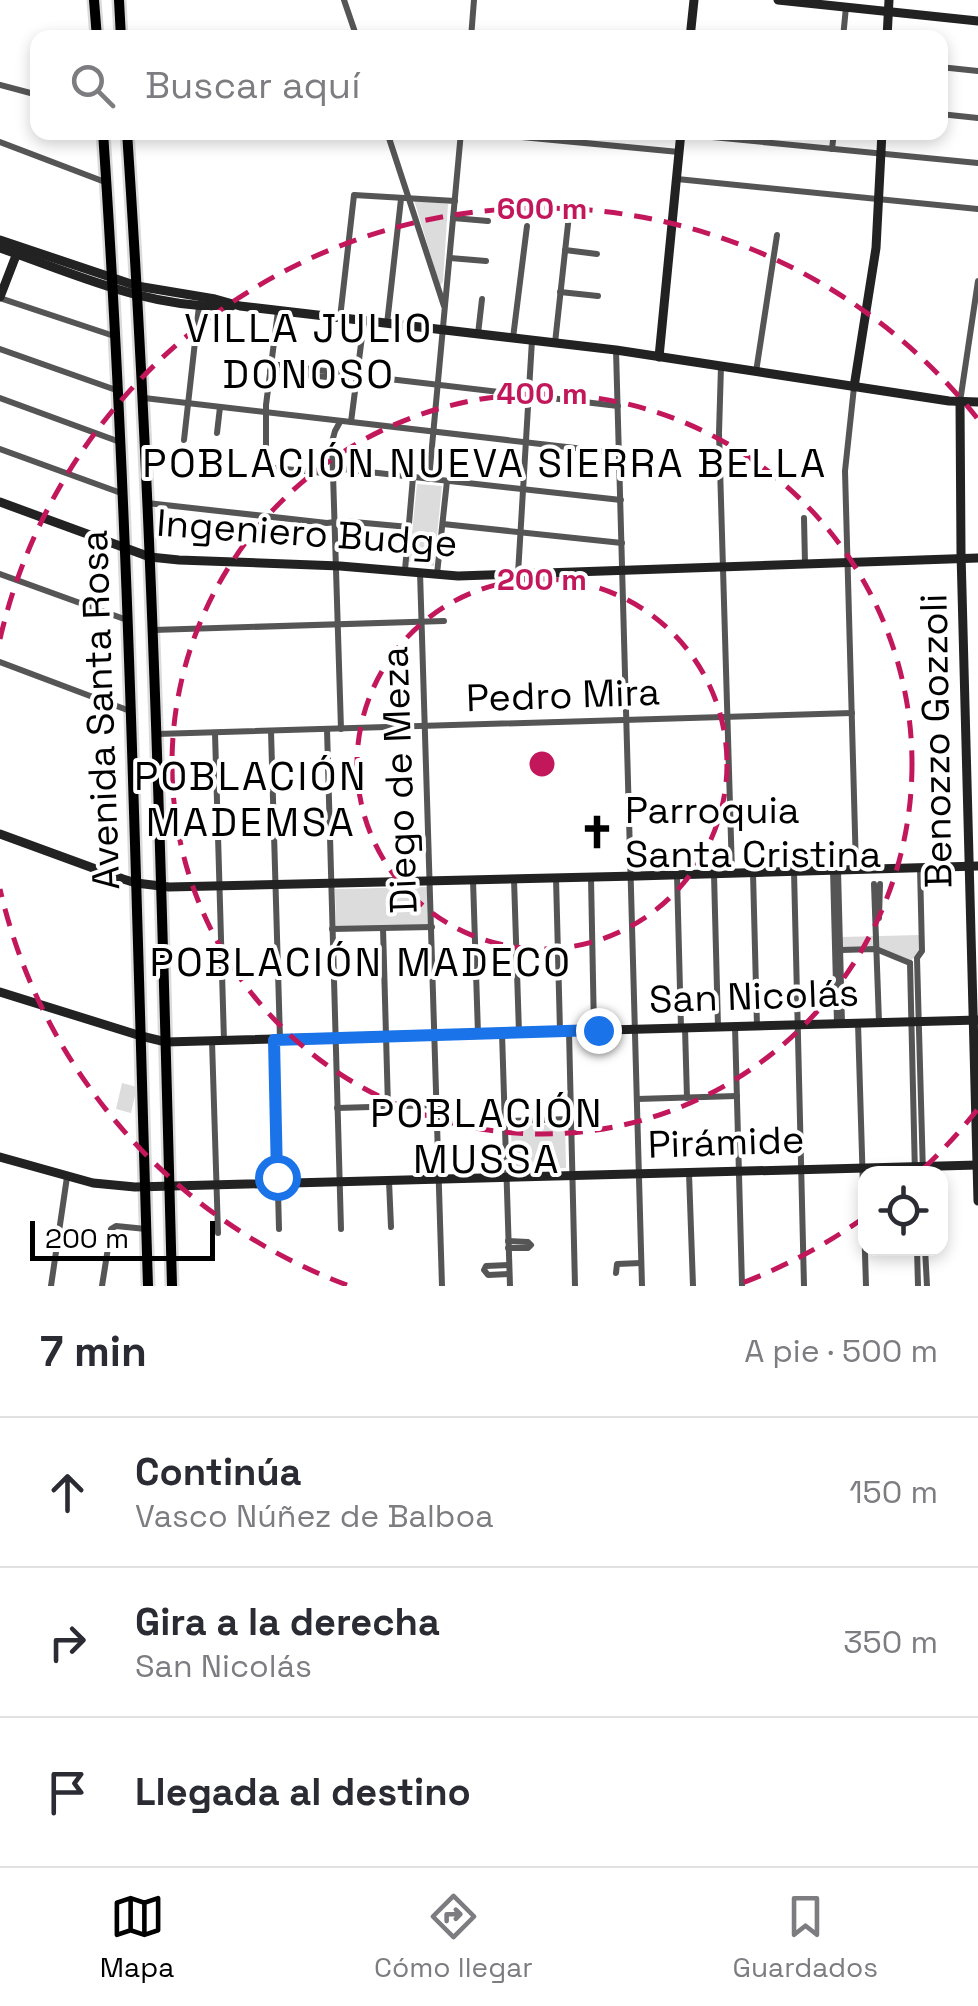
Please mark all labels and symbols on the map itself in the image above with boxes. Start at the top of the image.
text: 600 m [497,189,587,228]
district label: VILLA JULIO DONOSO [184,303,434,400]
text: 400 m [496,374,588,413]
district label: POBLACIÓN NUEVA SIERRA BELLA [142,438,828,489]
street label: Ingeniero Budge [155,499,459,567]
street label: Avenida Santa Rosa [70,529,130,891]
text: 200 m [497,560,587,599]
street label: Benozzo Gozzoli [909,593,963,889]
street label: Diego de Meza [370,645,428,915]
street label: Pedro Mira [465,668,661,722]
centre of rings [524,746,560,782]
district label: POBLACIÓN MADEMSA [134,751,368,848]
place label: Parroquia Santa Cristina [625,786,881,878]
church icon: Parroquia Santa Cristina [578,813,616,851]
district label: POBLACIÓN MADECO [149,937,573,988]
street label: San Nicolás [648,968,860,1024]
route end [576,1008,622,1054]
district label: POBLACIÓN MUSSA [370,1088,604,1185]
street label: Pirámide [647,1115,805,1169]
route start [255,1155,301,1201]
scale bar [30,1216,215,1260]

